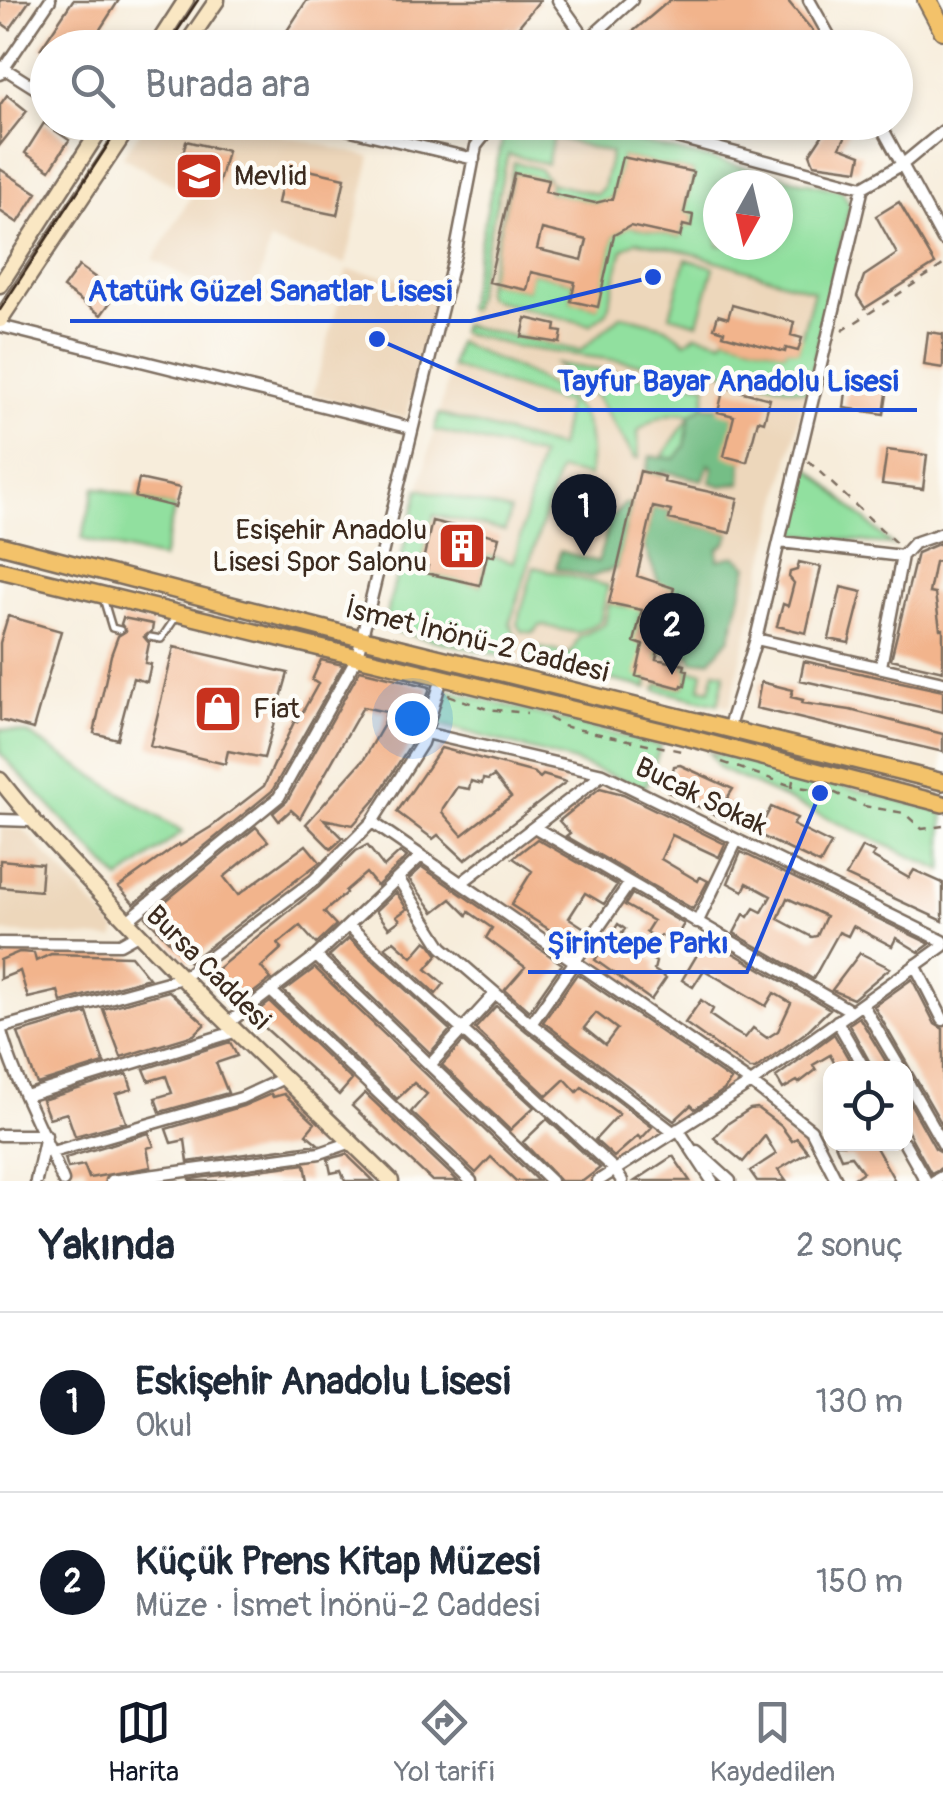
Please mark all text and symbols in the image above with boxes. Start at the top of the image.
search box [30,30,913,140]
icon: search [65,58,120,113]
text: Burada ara [145,61,310,109]
school or university icon: Mevlid [173,150,225,202]
place label: Mevlid [234,159,307,194]
north arrow [703,170,793,260]
callout: Atatürk Güzel Sanatlar Lisesi [70,261,471,321]
text: Atatürk Güzel Sanatlar Lisesi [88,273,452,310]
callout: Tayfur Bayar Anadolu Lisesi [538,350,917,410]
text: Tayfur Bayar Anadolu Lisesi [556,363,899,400]
pin: 1 [552,474,616,556]
place label: Esişehir Anadolu Lisesi Spor Salonu [212,513,427,580]
building icon: Esişehir Anadolu Lisesi Spor Salonu [436,520,488,572]
street label: İsmet İnönü-2 Caddesi [342,591,612,691]
pin: 2 [640,592,704,675]
shop icon: Fiat [192,683,244,735]
place label: Fiat [253,692,300,727]
your location [387,693,438,744]
street label: Bucak Sokak [629,750,773,844]
street label: Bursa Caddesi [138,898,278,1038]
callout: Şirintepe Parkı [528,912,747,972]
text: Şirintepe Parkı [547,925,729,962]
map controls [823,1061,913,1151]
button: locate [823,1061,913,1151]
text: Yakında [40,1220,175,1272]
text: 2 sonuç [796,1226,903,1266]
text: Eskişehir Anadolu Lisesi [135,1358,510,1406]
text: 1 [66,1382,79,1422]
text: 130 m [815,1382,903,1422]
text: Okul [135,1406,192,1446]
text: Küçük Prens Kitap Müzesi [135,1538,540,1586]
text: 2 [64,1562,81,1602]
text: 150 m [816,1562,903,1602]
text: Müze · İsmet İnönü-2 Caddesi [135,1586,540,1626]
tab: Harita [108,1695,179,1790]
tab: Yol tarifi [394,1695,494,1790]
tab: Kaydedilen [710,1695,835,1790]

